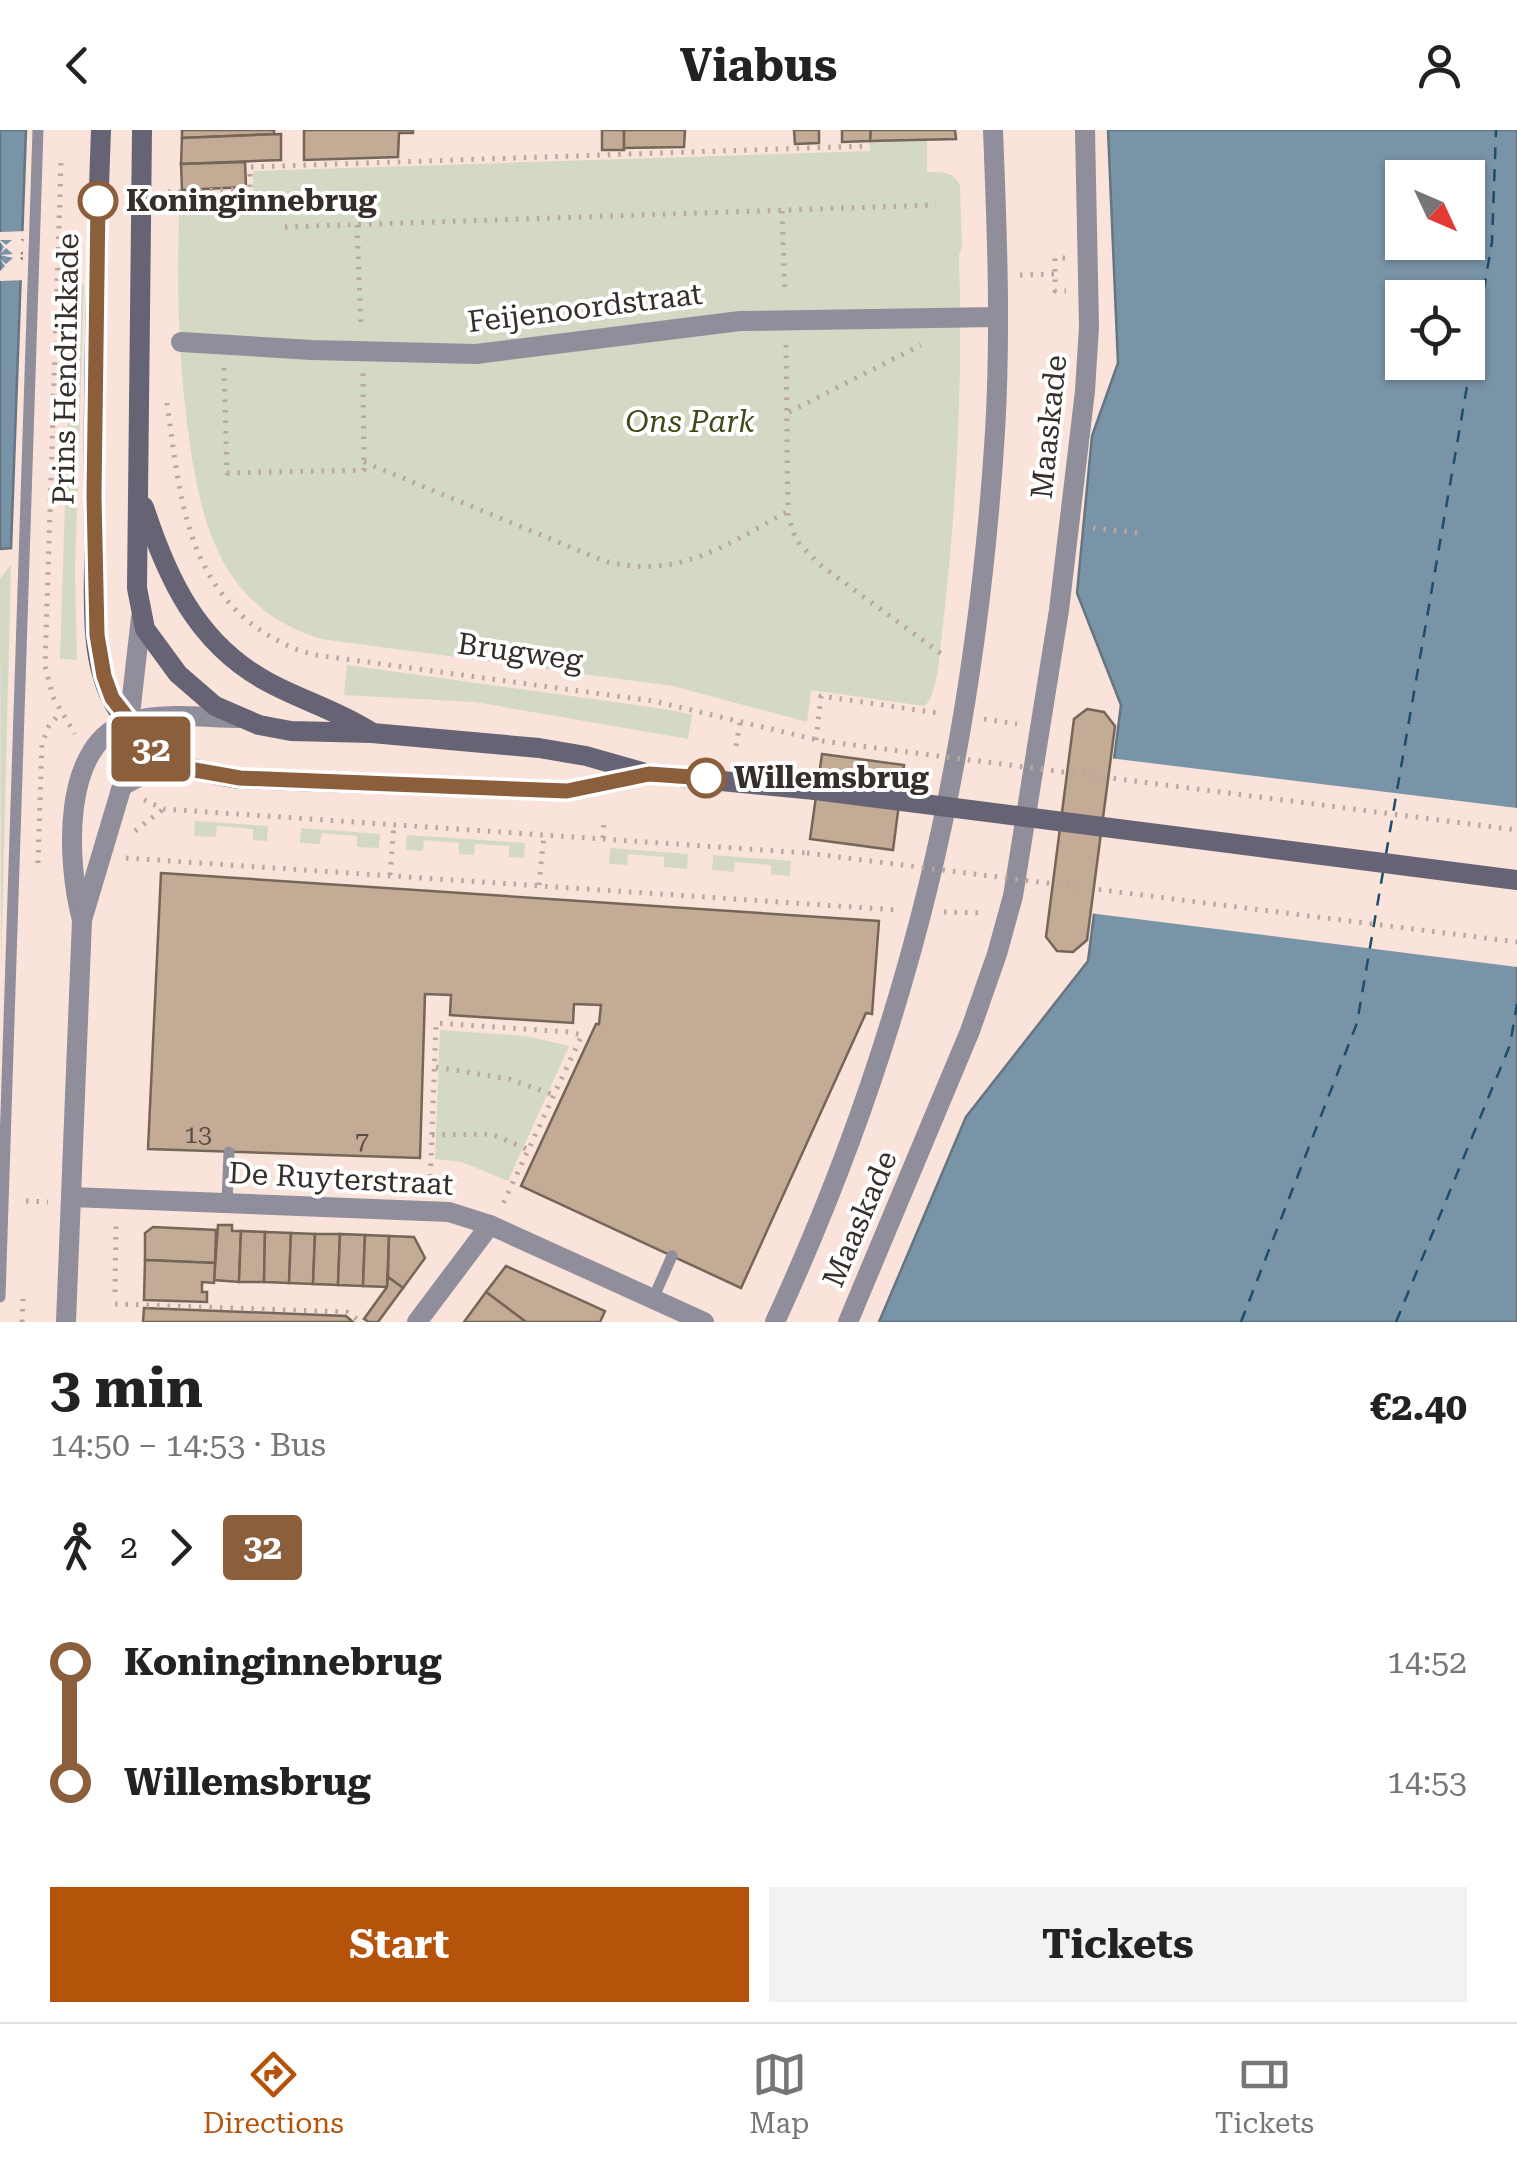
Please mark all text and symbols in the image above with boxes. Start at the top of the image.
icon: back [50,38,105,93]
icon: person [1412,38,1467,93]
text: Viabus [680,39,837,92]
north arrow [1385,160,1485,260]
map controls [1385,160,1485,380]
marker: Koninginnebrug [79,182,117,220]
place label: Koninginnebrug [126,183,377,218]
street label: Prins Hendrikkade [46,233,85,505]
street label: Feijenoordstraat [466,276,704,339]
button: locate [1385,280,1485,380]
street label: Maaskade [1024,353,1073,501]
park label: Ons Park [626,404,755,439]
street label: Brugweg [455,625,585,678]
line badge: 32 [106,716,196,782]
text: 32 [131,729,171,770]
marker: Willemsbrug [687,759,725,797]
place label: Willemsbrug [734,760,929,795]
house number: 13 [184,1120,212,1149]
house number: 7 [355,1126,369,1155]
street label: Maaskade [815,1146,904,1292]
street label: De Ruyterstraat [228,1155,454,1202]
text: 3 min [50,1356,203,1420]
text: €2.40 [1370,1385,1467,1429]
text: 14:50 – 14:53 · Bus [50,1426,326,1464]
icon: walk [50,1520,105,1575]
icon: forward [153,1520,208,1575]
text: 32 [243,1527,282,1568]
text: 2 [120,1528,138,1566]
text: Koninginnebrug [124,1640,442,1684]
text: 14:52 [1387,1643,1467,1681]
text: Willemsbrug [124,1760,371,1804]
text: 14:53 [1387,1763,1467,1801]
button: Start [50,1887,749,2002]
button: Tickets [769,1887,1467,2002]
tab: Directions [203,2047,344,2140]
tab: Map [749,2047,809,2140]
tab: Tickets [1215,2047,1314,2140]

